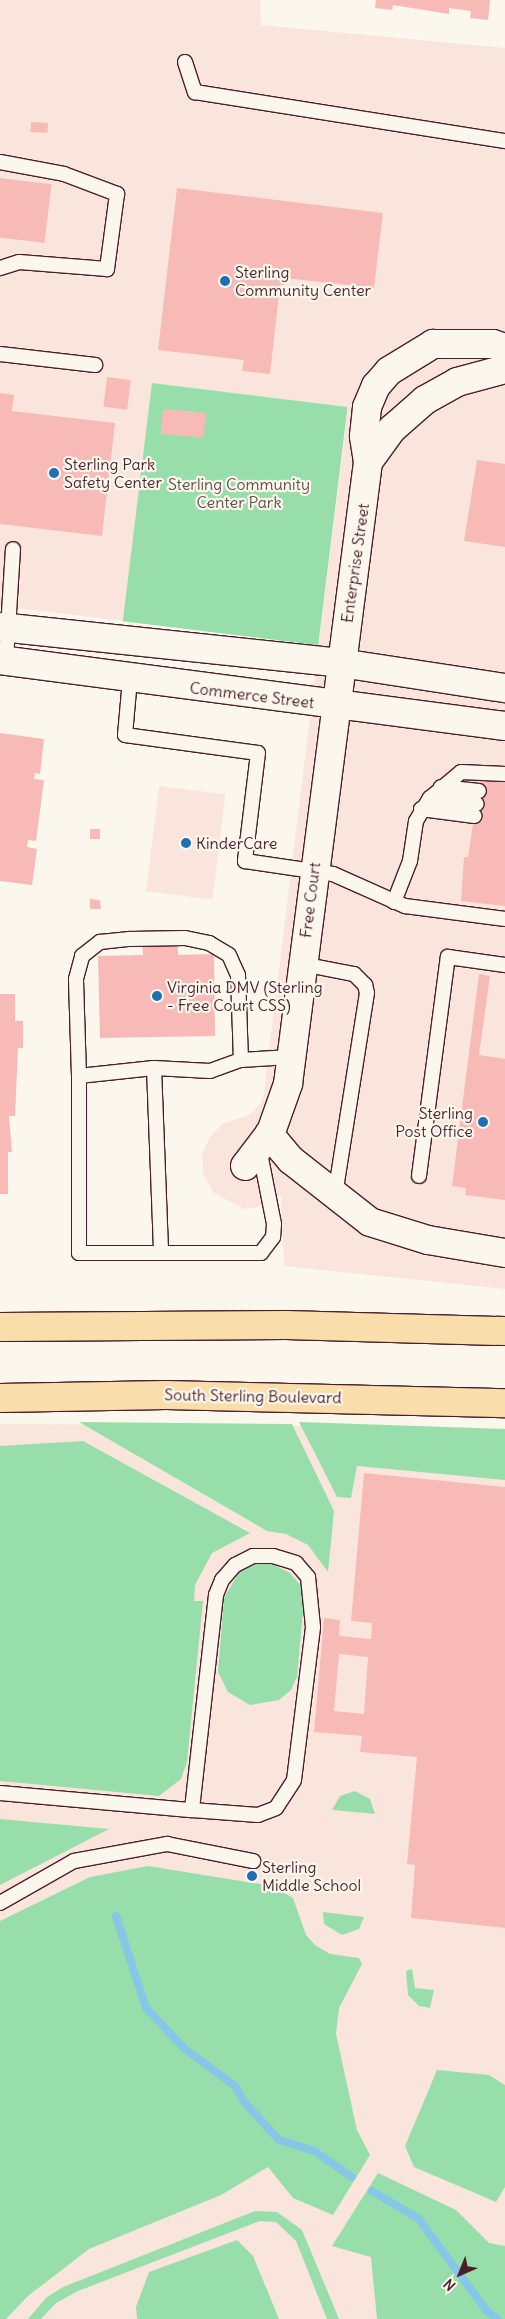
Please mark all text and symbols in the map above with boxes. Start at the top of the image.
place label: Sterling Community Center [235,262,371,300]
marker: Sterling Community Center [219,275,231,287]
place label: Sterling Park Safety Center [64,454,162,492]
marker: Sterling Park Safety Center [48,467,60,479]
park label: Sterling Community Center Park [168,474,310,512]
street label: Enterprise Street [337,502,373,624]
street label: Commerce Street [189,678,315,712]
place label: KinderCare [196,833,277,853]
marker: KinderCare [180,837,192,849]
street label: Free Court [296,861,324,939]
place label: Virginia DMV (Sterling - Free Court CSS) [167,977,323,1015]
marker: Virginia DMV (Sterling - Free Court CSS) [151,990,163,1002]
place label: Sterling Post Office [395,1103,473,1141]
marker: Sterling Post Office [477,1116,489,1128]
street label: South Sterling Boulevard [164,1385,342,1407]
place label: Sterling Middle School [262,1857,361,1895]
marker: Sterling Middle School [246,1870,258,1882]
north arrow [435,2249,485,2299]
text: N [440,2275,459,2295]

